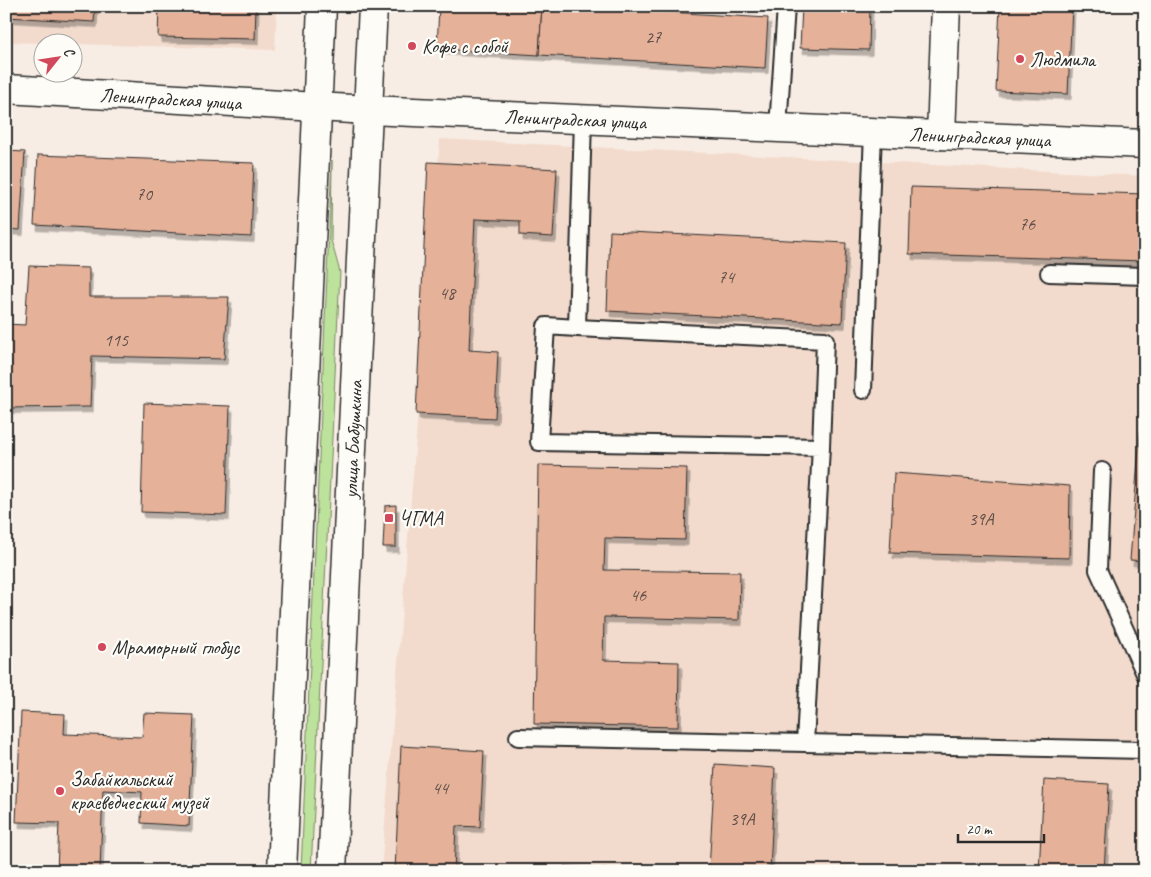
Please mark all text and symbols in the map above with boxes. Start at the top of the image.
house number: 27 [645,26,662,48]
north arrow [32,32,82,82]
place label: Кофе с собой [422,34,510,59]
marker: Кофе с собой [406,40,418,52]
text: С [60,45,79,61]
place label: Людмила [1030,47,1097,72]
marker: Людмила [1014,53,1026,65]
street label: Ленинградская улица [99,82,244,116]
street label: Ленинградская улица [504,104,648,135]
street label: Ленинградская улица [908,122,1053,153]
house number: 70 [136,183,154,205]
house number: 76 [1019,213,1036,235]
house number: 74 [718,266,736,288]
house number: 48 [439,282,457,304]
house number: 115 [104,329,129,351]
street label: улица Бабушкина [338,379,368,500]
place label: ЧГМА [399,506,444,531]
house number: 39А [968,508,995,530]
marker: ЧГМА [383,512,395,524]
house number: 46 [630,584,647,606]
place label: Мраморный глобус [112,635,240,660]
marker: Мраморный глобус [96,641,108,653]
place label: Забайкальский краеведческий музей [70,767,210,815]
house number: 44 [432,777,450,799]
marker: Забайкальский краеведческий музей [54,785,66,797]
house number: 39А [729,808,756,830]
scale bar [958,812,1045,844]
text: 20 m [966,820,993,839]

